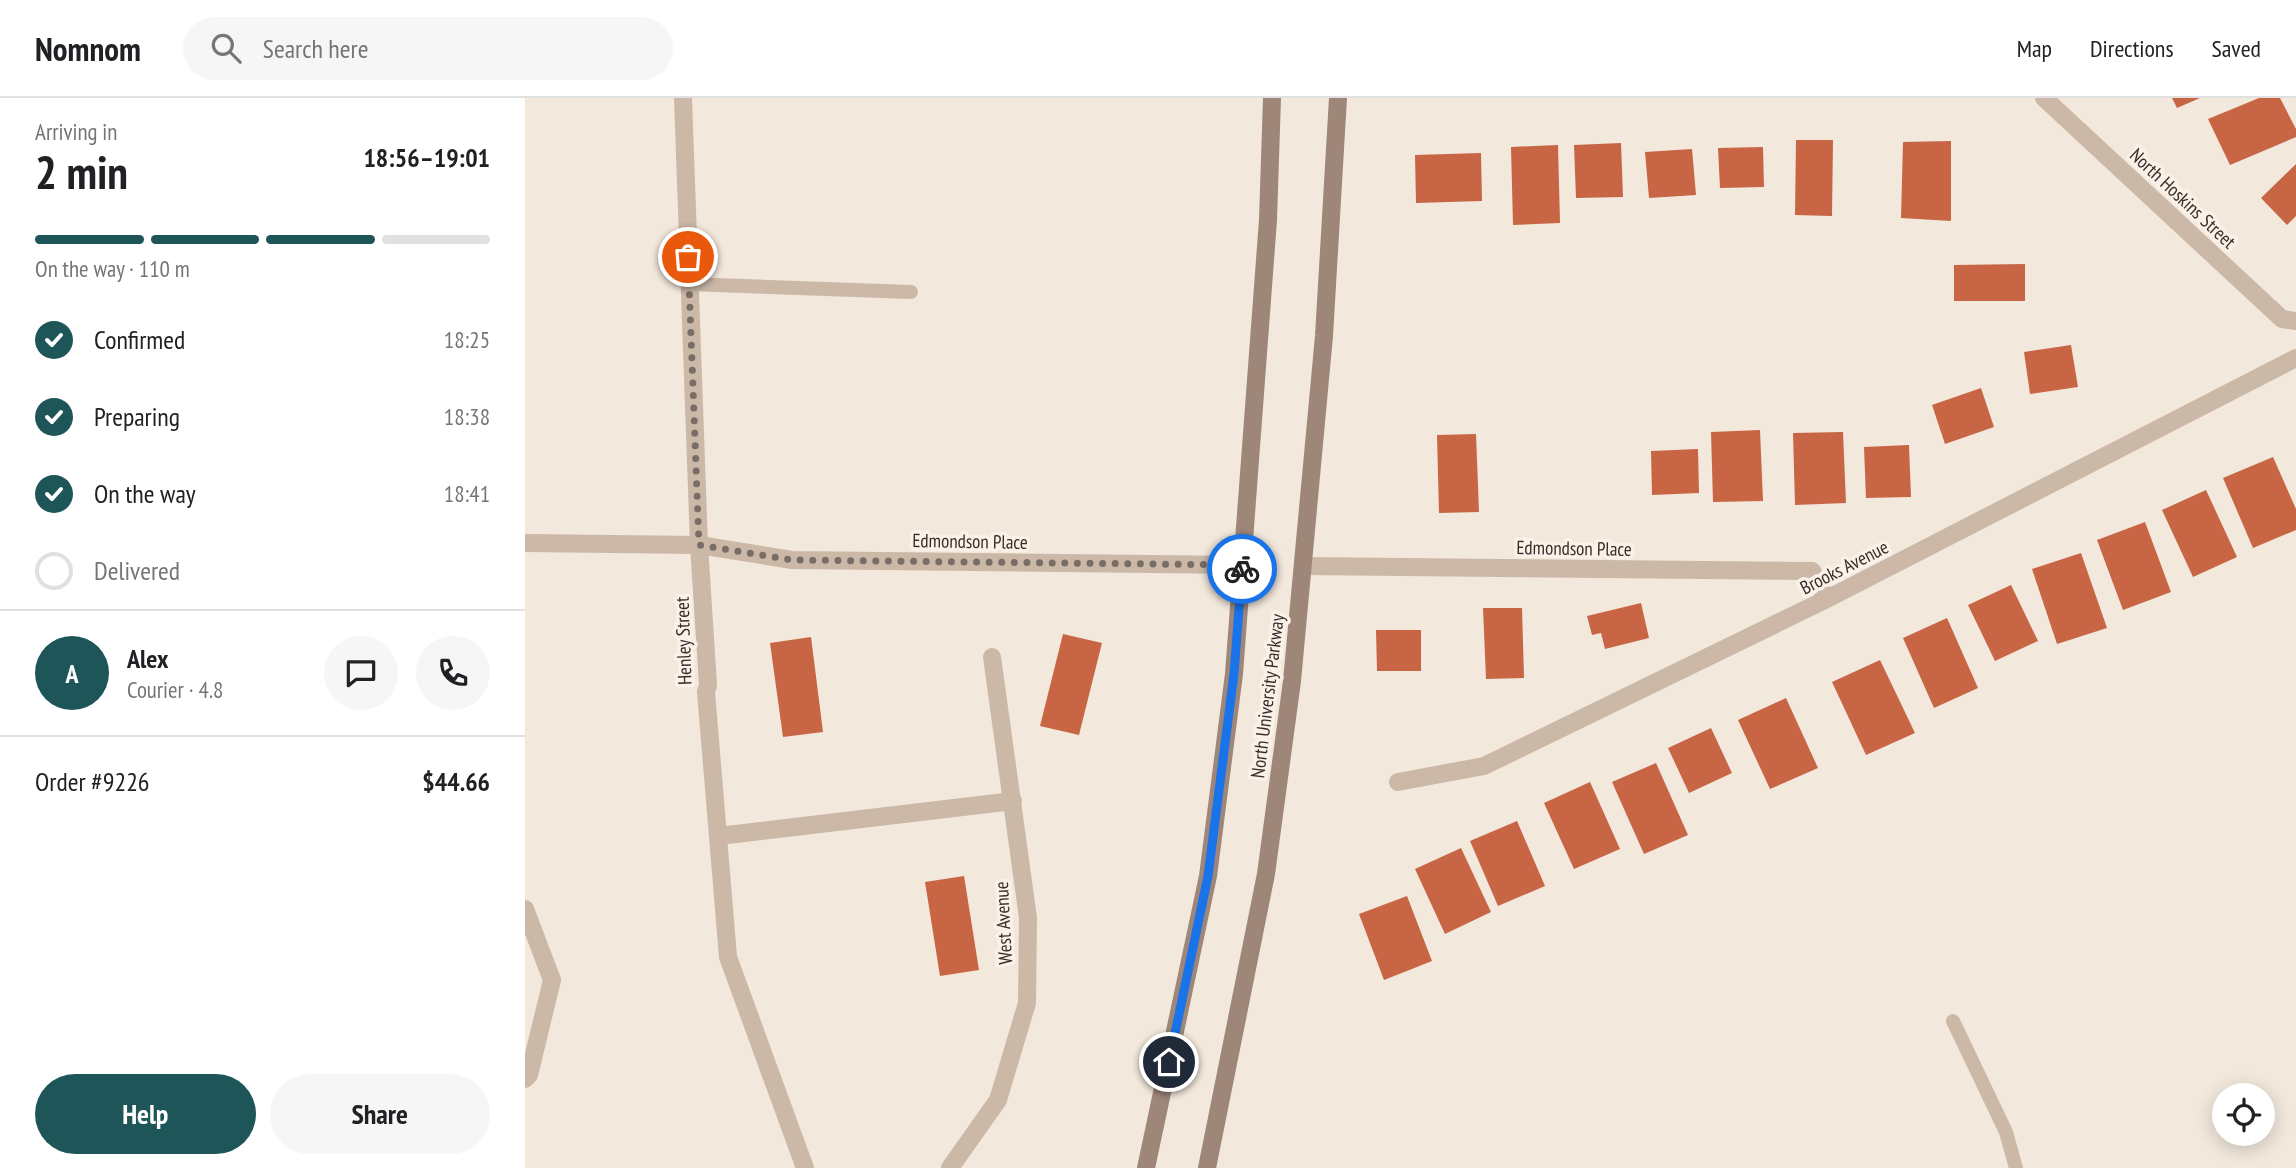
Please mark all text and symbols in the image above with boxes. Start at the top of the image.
search box [183,17,673,80]
text: Nomnom [35,27,141,70]
icon: search [207,29,245,67]
text: Search here [263,32,368,65]
text: Map [2017,33,2052,64]
text: Directions [2090,33,2174,64]
text: Saved [2212,33,2261,64]
text: Arriving in [35,117,117,146]
text: 18:56–19:01 [363,141,490,174]
text: 2 min [35,142,128,202]
street label: North Hoskins Street [2125,143,2242,254]
pin [658,227,718,287]
icon: bag [669,238,707,276]
text: On the way · 110 m [35,254,190,283]
icon: check [35,321,73,359]
text: Confirmed [94,323,185,356]
text: 18:25 [444,325,490,354]
icon: check [35,398,73,436]
text: Preparing [94,400,180,433]
text: 18:38 [444,402,490,431]
icon: check [35,475,73,513]
text: On the way [94,477,196,510]
text: 18:41 [444,479,490,508]
street label: Edmondson Place [912,528,1028,554]
courier [1207,534,1277,604]
street label: Brooks Avenue [1796,534,1892,599]
street label: Edmondson Place [1516,535,1632,561]
icon: bike [1223,550,1261,588]
text: Delivered [94,554,180,587]
street label: Henley Street [669,596,697,686]
street label: North University Parkway [1245,612,1289,779]
button: chat [324,636,398,710]
button: phone [416,636,490,710]
text: Alex [127,642,168,675]
text: A [65,657,79,690]
text: Courier · 4.8 [127,675,223,704]
text: Order #9226 [35,765,150,798]
text: $44.66 [422,765,490,798]
street label: West Avenue [989,881,1017,965]
pin [1139,1032,1199,1092]
icon: home [1150,1043,1188,1081]
button: Help [35,1074,256,1154]
button: Share [270,1074,490,1154]
map controls [2212,1083,2275,1146]
button: locate [2212,1083,2275,1146]

